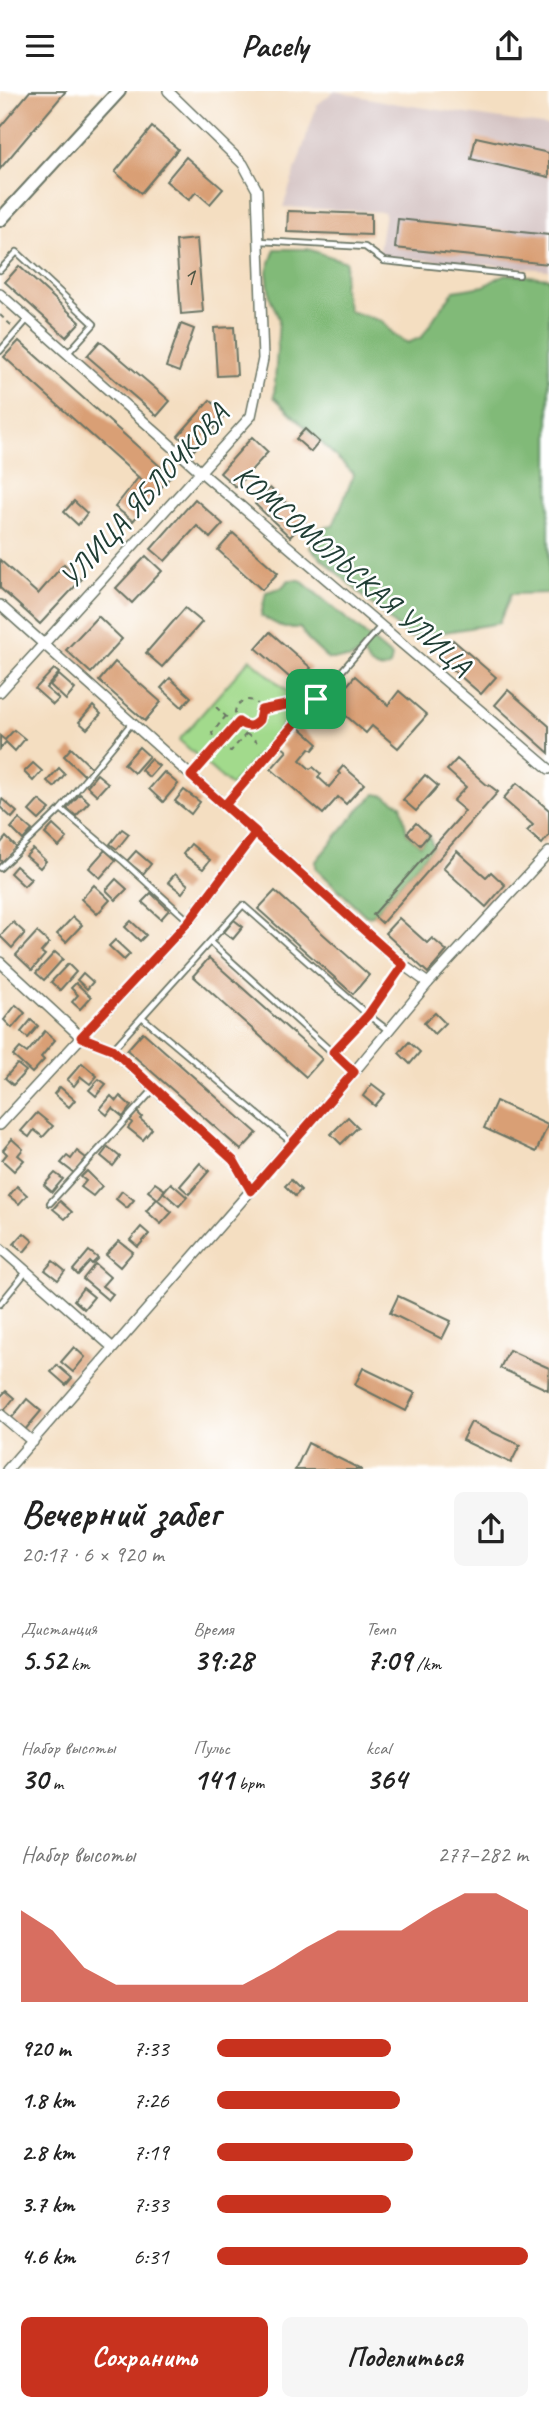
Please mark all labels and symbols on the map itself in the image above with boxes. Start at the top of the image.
house number: 1 [183,260,196,293]
street label: УЛИЦА ЯБЛОЧКОВА [51,394,238,596]
street label: КОМСОМОЛЬСКАЯ УЛИЦА [226,456,481,684]
pin [286,669,346,729]

